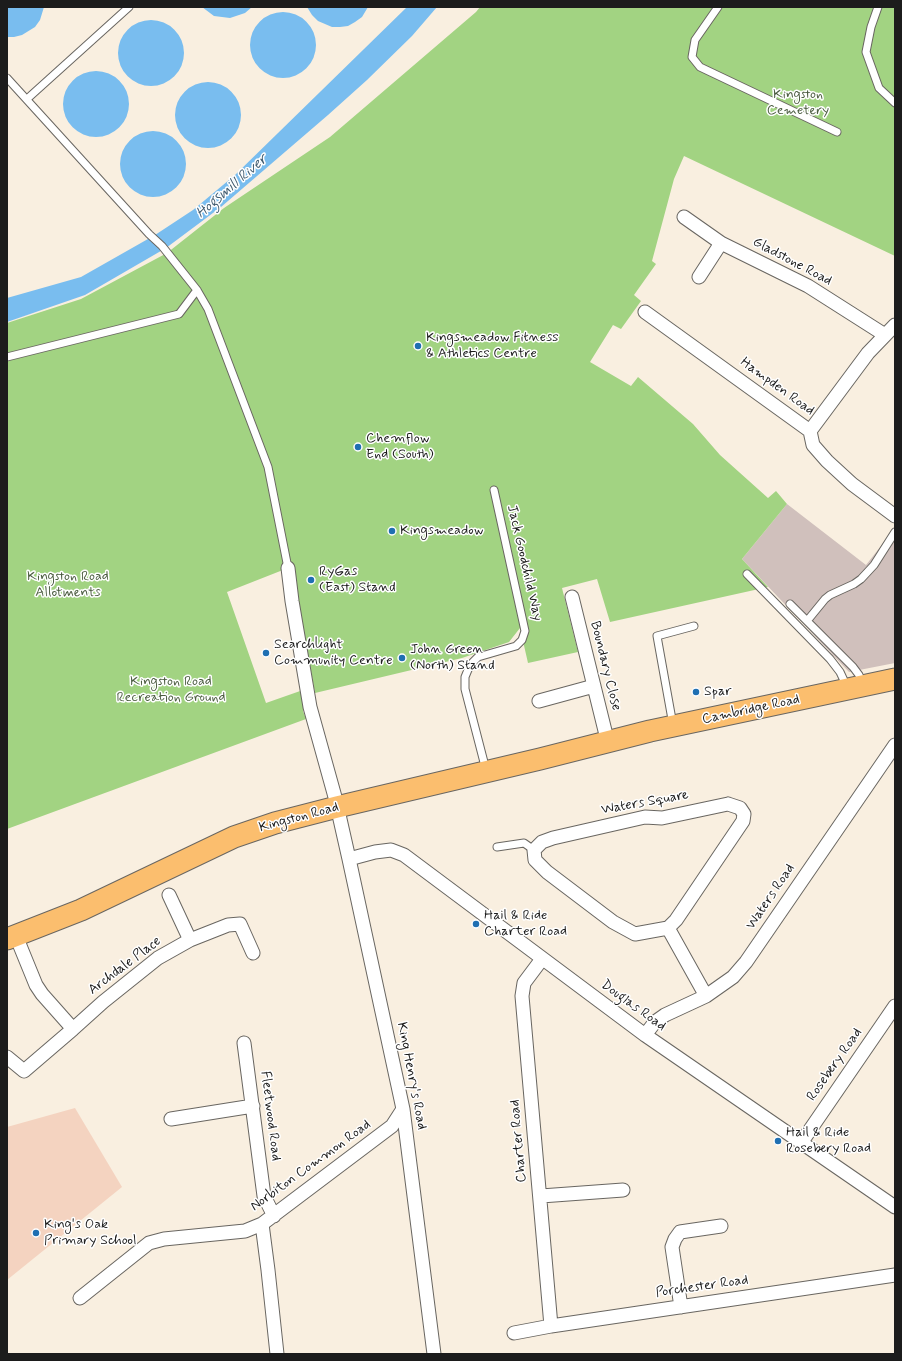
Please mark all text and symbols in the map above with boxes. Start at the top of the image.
park label: Kingston Cemetery [767,87,829,120]
water label: Hogsmill River [193,151,271,223]
street label: Gladstone Road [749,234,835,290]
place label: Kingsmeadow Fitness & Athletics Centre [426,330,559,362]
marker: Kingsmeadow Fitness & Athletics Centre [413,341,423,351]
street label: Hampden Road [737,354,817,420]
place label: Chemflow End (South) [366,431,433,464]
marker: Chemflow End (South) [353,442,363,452]
street label: Jack Goodchild Way [502,503,546,623]
place label: Kingsmeadow [400,523,483,539]
marker: Kingsmeadow [387,526,397,536]
place label: RyGas (East) Stand [319,564,396,596]
park label: Kingston Road Allotments [27,569,109,602]
marker: RyGas (East) Stand [306,575,316,585]
street label: Boundary Close [586,620,624,712]
place label: Searchlight Community Centre [274,637,393,670]
place label: John Green (North) Stand [410,642,495,674]
marker: Searchlight Community Centre [261,648,271,658]
marker: John Green (North) Stand [397,653,407,663]
park label: Kingston Road Recreation Ground [116,674,226,706]
place label: Spar [704,684,732,700]
marker: Spar [691,687,701,697]
street label: Cambridge Road [701,691,801,729]
street label: Waters Square [600,787,690,819]
street label: Kingston Road [257,799,341,837]
street label: Waters Road [743,861,799,933]
place label: Hail & Ride Charter Road [484,908,567,940]
marker: Hail & Ride Charter Road [471,919,481,929]
street label: Archdale Place [85,933,165,999]
street label: Douglas Road [597,977,669,1035]
street label: King Henry's Road [392,1021,430,1131]
street label: Rosebery Road [804,1025,866,1105]
street label: Fleetwood Road [256,1070,284,1162]
street label: Charter Road [507,1099,531,1183]
street label: Norbiton Common Road [247,1117,375,1215]
place label: Hail & Ride Rosebery Road [786,1125,871,1158]
marker: Hail & Ride Rosebery Road [773,1136,783,1146]
place label: King's Oak Primary School [44,1217,136,1250]
marker: King's Oak Primary School [31,1228,41,1238]
street label: Porchester Road [655,1272,749,1302]

